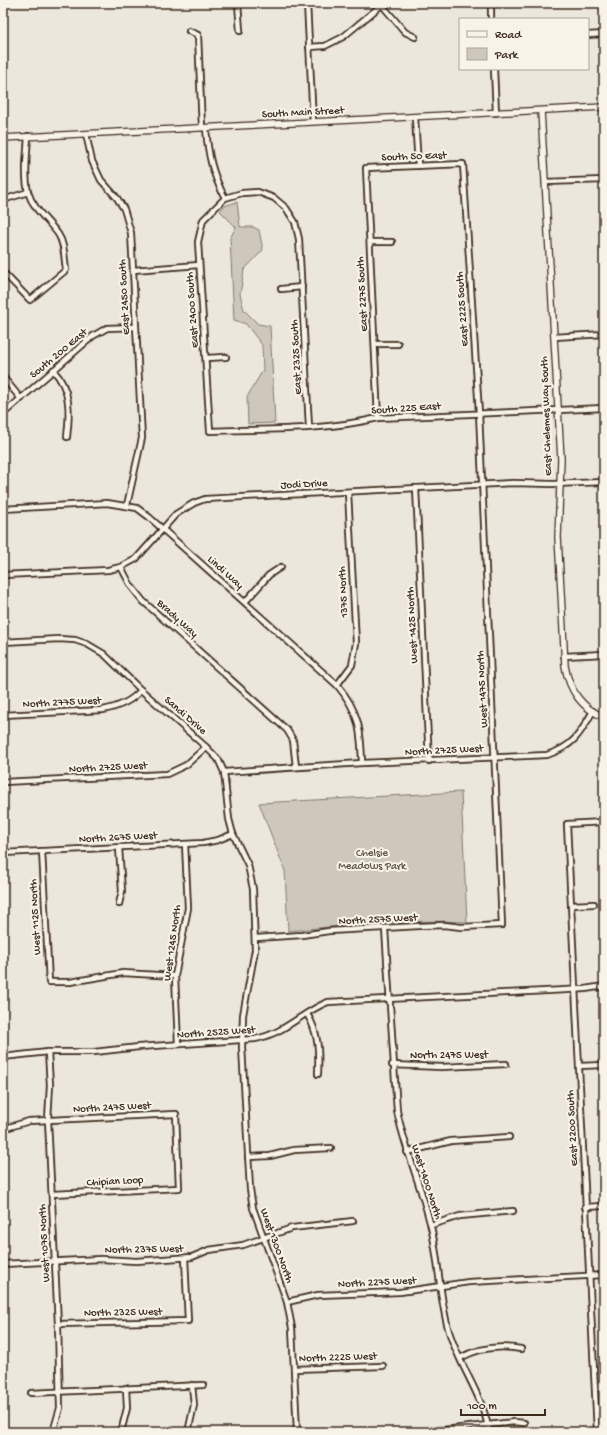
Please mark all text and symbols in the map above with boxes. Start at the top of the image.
legend [459,18,589,70]
text: Road [495,29,522,43]
text: Park [494,49,520,63]
street label: South Main Street [262,105,346,121]
street label: South 50 East [381,150,448,164]
street label: East 2275 South [355,256,371,332]
street label: East 2450 South [117,259,133,335]
street label: East 2225 South [454,271,472,347]
street label: East 2400 South [184,272,202,348]
street label: East 2325 South [289,319,305,395]
street label: South 200 East [28,326,91,381]
street label: East Chelemes Way South [539,356,555,476]
street label: South 225 East [371,400,443,417]
street label: Jodi Drive [280,478,328,492]
street label: Lindi Way [205,554,246,593]
street label: 1375 North [337,566,351,619]
street label: West 1425 North [405,586,421,664]
street label: Brady Way [153,597,200,641]
street label: West 1475 North [475,650,491,728]
street label: Sandi Drive [161,694,209,738]
street label: North 2775 West [22,695,103,711]
street label: North 2725 West [405,743,485,759]
street label: North 2725 West [69,760,149,776]
street label: North 2675 West [79,830,159,846]
park label: Chelsie Meadows Park [338,848,407,873]
street label: West 1125 North [28,879,44,955]
street label: West 1245 North [162,904,184,982]
street label: North 2575 West [338,912,419,928]
street label: North 2525 West [177,1024,257,1042]
street label: North 2475 West [410,1050,490,1062]
street label: East 2200 South [565,1089,581,1166]
street label: North 2475 West [73,1100,153,1116]
street label: West 1400 North [408,1143,444,1221]
street label: Chipian Loop [86,1174,144,1189]
street label: West 1075 North [37,1204,53,1282]
street label: West 1300 North [257,1207,295,1285]
street label: North 2375 West [105,1243,185,1257]
street label: North 2275 West [338,1275,418,1291]
street label: North 2325 West [84,1306,164,1320]
street label: North 2225 West [299,1351,379,1365]
scale bar [461,1391,545,1417]
text: 100 m [466,1400,497,1414]

